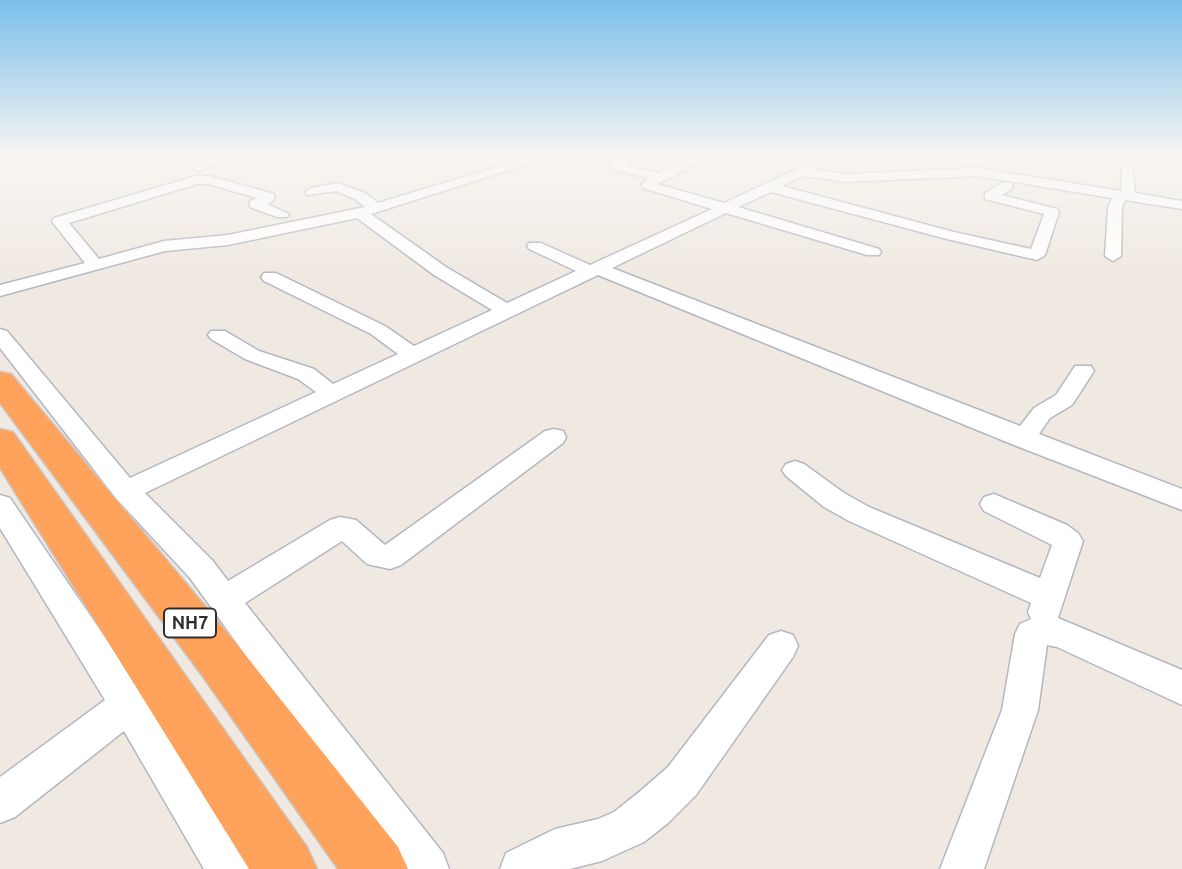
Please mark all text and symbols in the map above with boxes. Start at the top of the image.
road number: NH7 [164,608,216,638]

